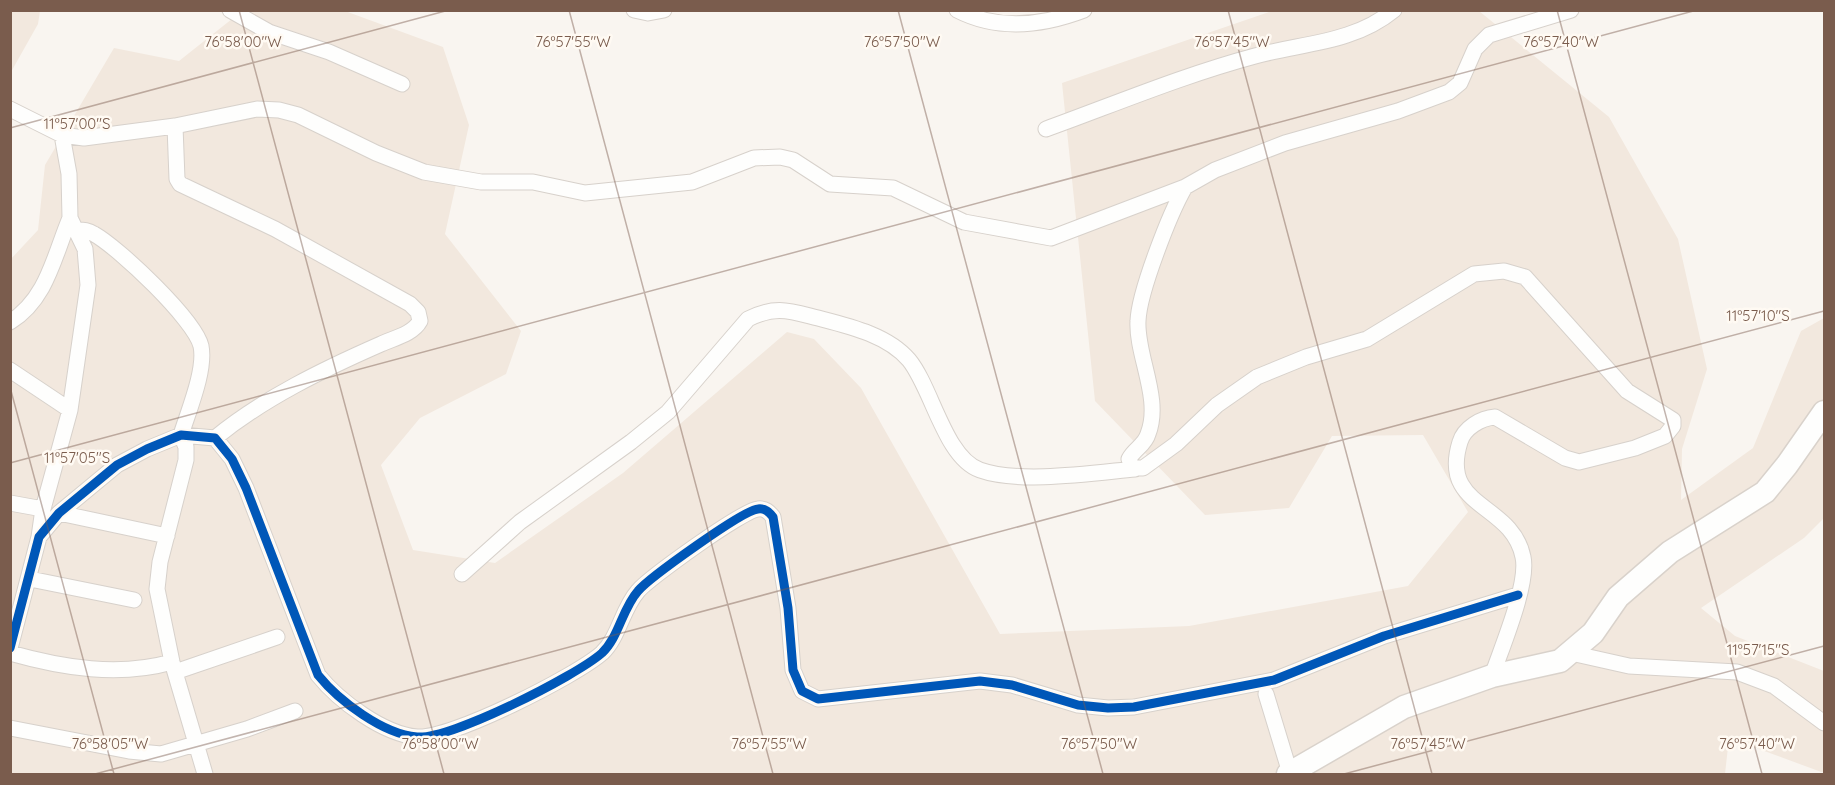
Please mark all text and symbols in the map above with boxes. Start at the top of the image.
text: 76°58'00"W [204,32,282,51]
text: 76°57'55"W [535,32,611,51]
text: 76°57'50"W [864,32,941,51]
text: 76°57'45"W [1194,32,1270,51]
text: 76°57'40"W [1523,32,1600,51]
text: 11°57'00"S [44,114,110,133]
text: 11°57'10"S [1726,306,1790,325]
text: 11°57'05"S [44,448,110,467]
text: 11°57'15"S [1727,640,1789,659]
text: 76°58'05"W [72,734,149,753]
text: 76°58'00"W [401,734,479,753]
text: 76°57'55"W [731,734,807,753]
text: 76°57'50"W [1061,734,1138,753]
text: 76°57'45"W [1390,734,1466,753]
text: 76°57'40"W [1719,734,1796,753]

